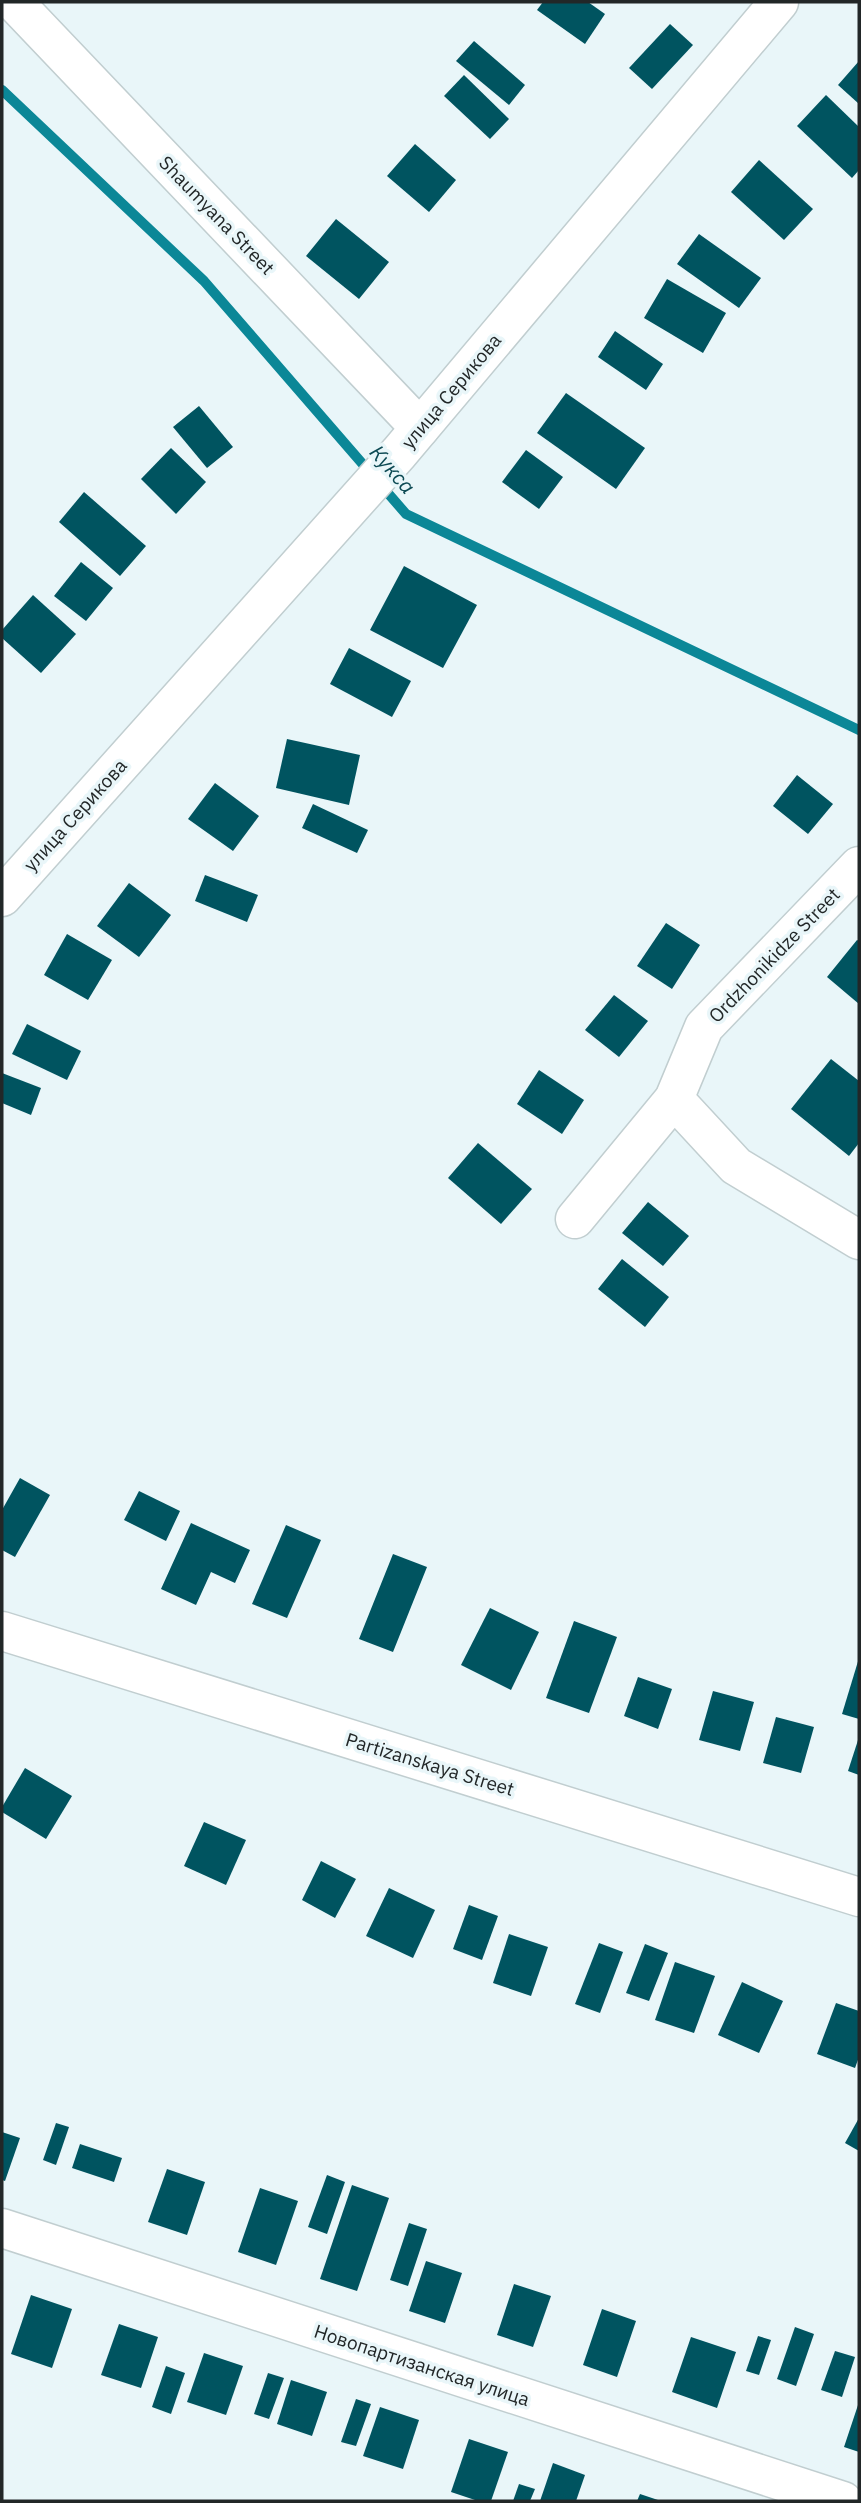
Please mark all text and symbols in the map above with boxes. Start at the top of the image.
street label: Shaumyana Street [154,151,280,279]
street label: улица Серикова [396,329,506,453]
water label: Кукса [364,439,422,499]
street label: улица Серикова [18,754,132,876]
street label: Ordzhonikidze Street [703,882,845,1028]
street label: Partizanskaya Street [343,1727,517,1801]
street label: Новопартизанская улица [311,2319,533,2411]

